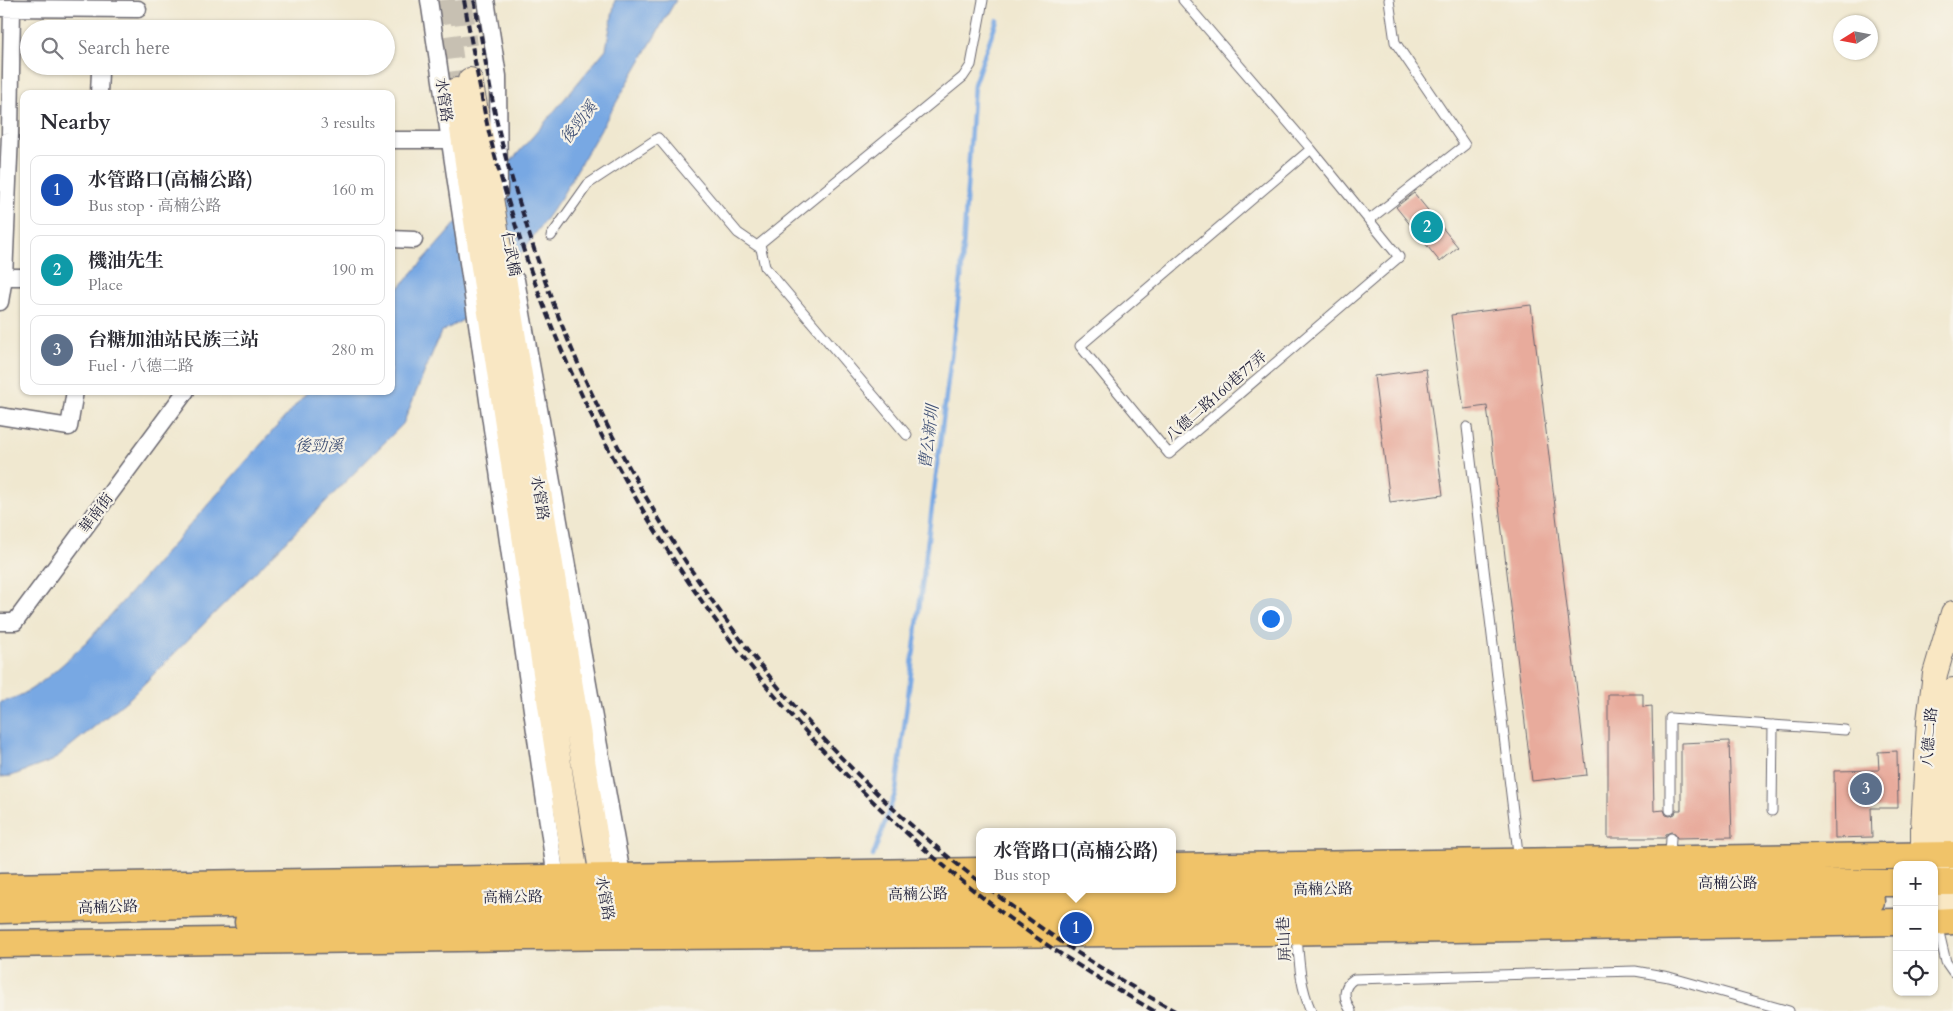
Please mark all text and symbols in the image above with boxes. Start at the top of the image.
north arrow [1833,15,1878,60]
search box [20,20,395,75]
icon: search [38,34,66,62]
text: Search here [78,35,170,61]
street label: 水管路 [431,76,457,124]
water label: 後勁溪 [555,95,603,148]
text: Nearby [40,108,111,137]
text: 3 results [321,112,375,134]
text: 水管路口(高楠公路) [88,167,253,193]
text: 1 [53,179,61,201]
text: 160 m [332,179,374,201]
text: Bus stop · 高楠公路 [88,195,222,217]
pin: 2 [1411,208,1443,246]
street label: 仁武橋 [497,230,525,278]
text: 機油先生 [88,248,164,274]
text: 2 [53,259,61,281]
text: 190 m [332,259,374,281]
text: Place [88,274,123,296]
text: 台糖加油站民族三站 [88,327,259,353]
text: 3 [53,339,61,361]
text: 280 m [332,339,374,361]
street label: 八德二路160巷77弄 [1161,346,1271,446]
text: Fuel · 八德二路 [88,355,194,377]
water label: 曹公新圳 [914,401,944,470]
water label: 後勁溪 [295,435,345,457]
street label: 水管路 [527,474,553,522]
street label: 華南街 [74,489,118,537]
your location [1258,606,1284,632]
street label: 八德二路 [1916,706,1942,768]
pin: 3 [1850,770,1882,808]
popup [976,828,1176,893]
text: 水管路口(高楠公路) [994,838,1158,864]
map controls [1893,861,1938,996]
button: + [1893,861,1938,906]
text: Bus stop [994,864,1050,886]
street label: 高楠公路 [1698,873,1758,893]
street label: 水管路 [591,874,619,922]
street label: 高楠公路 [1293,878,1353,900]
street label: 高楠公路 [888,883,948,905]
street label: 高楠公路 [483,886,543,908]
street label: 高楠公路 [78,896,138,918]
button: − [1893,906,1938,951]
pin: 1 [1060,909,1092,947]
street label: 屏山巷 [1273,916,1295,962]
button: locate [1893,951,1938,996]

